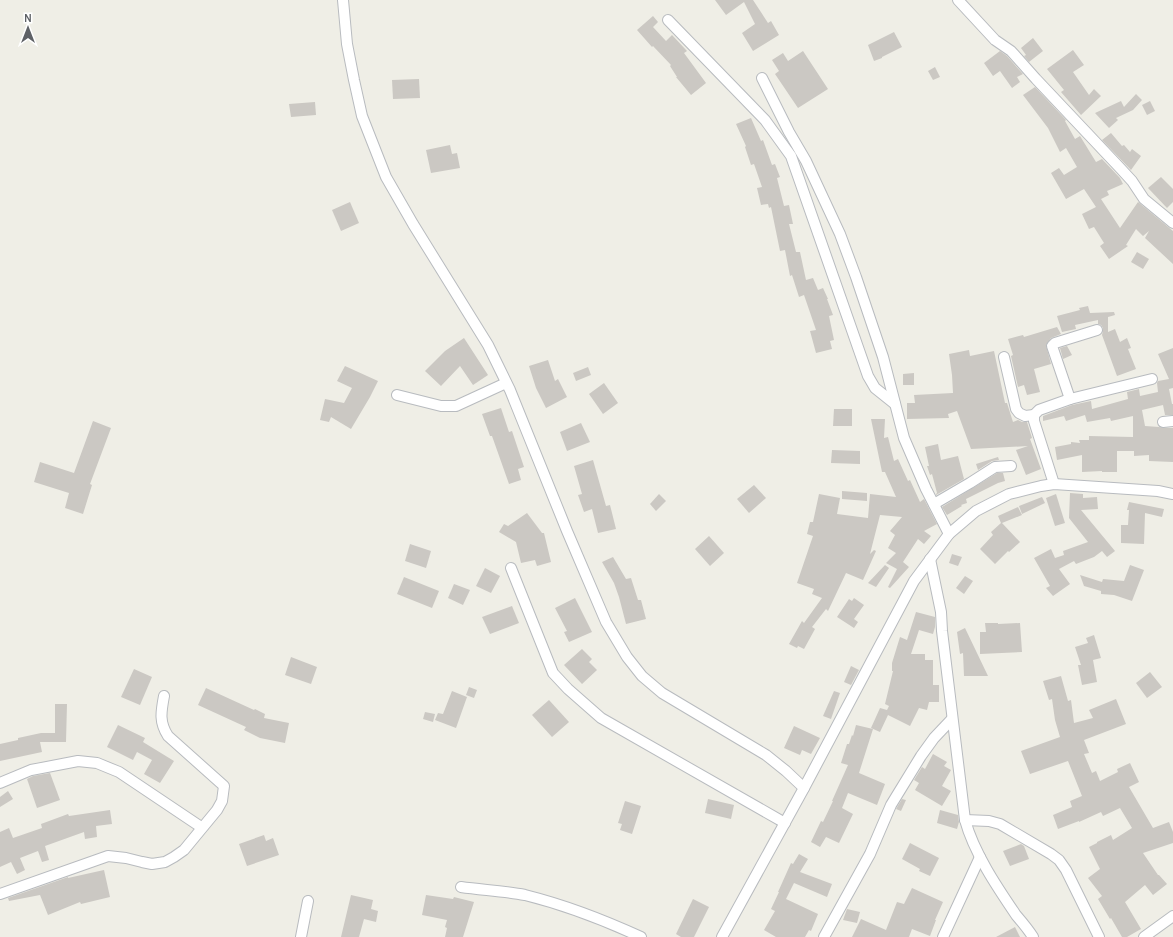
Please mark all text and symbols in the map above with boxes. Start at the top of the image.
north arrow [8,8,48,48]
text: N [24,12,32,25]

